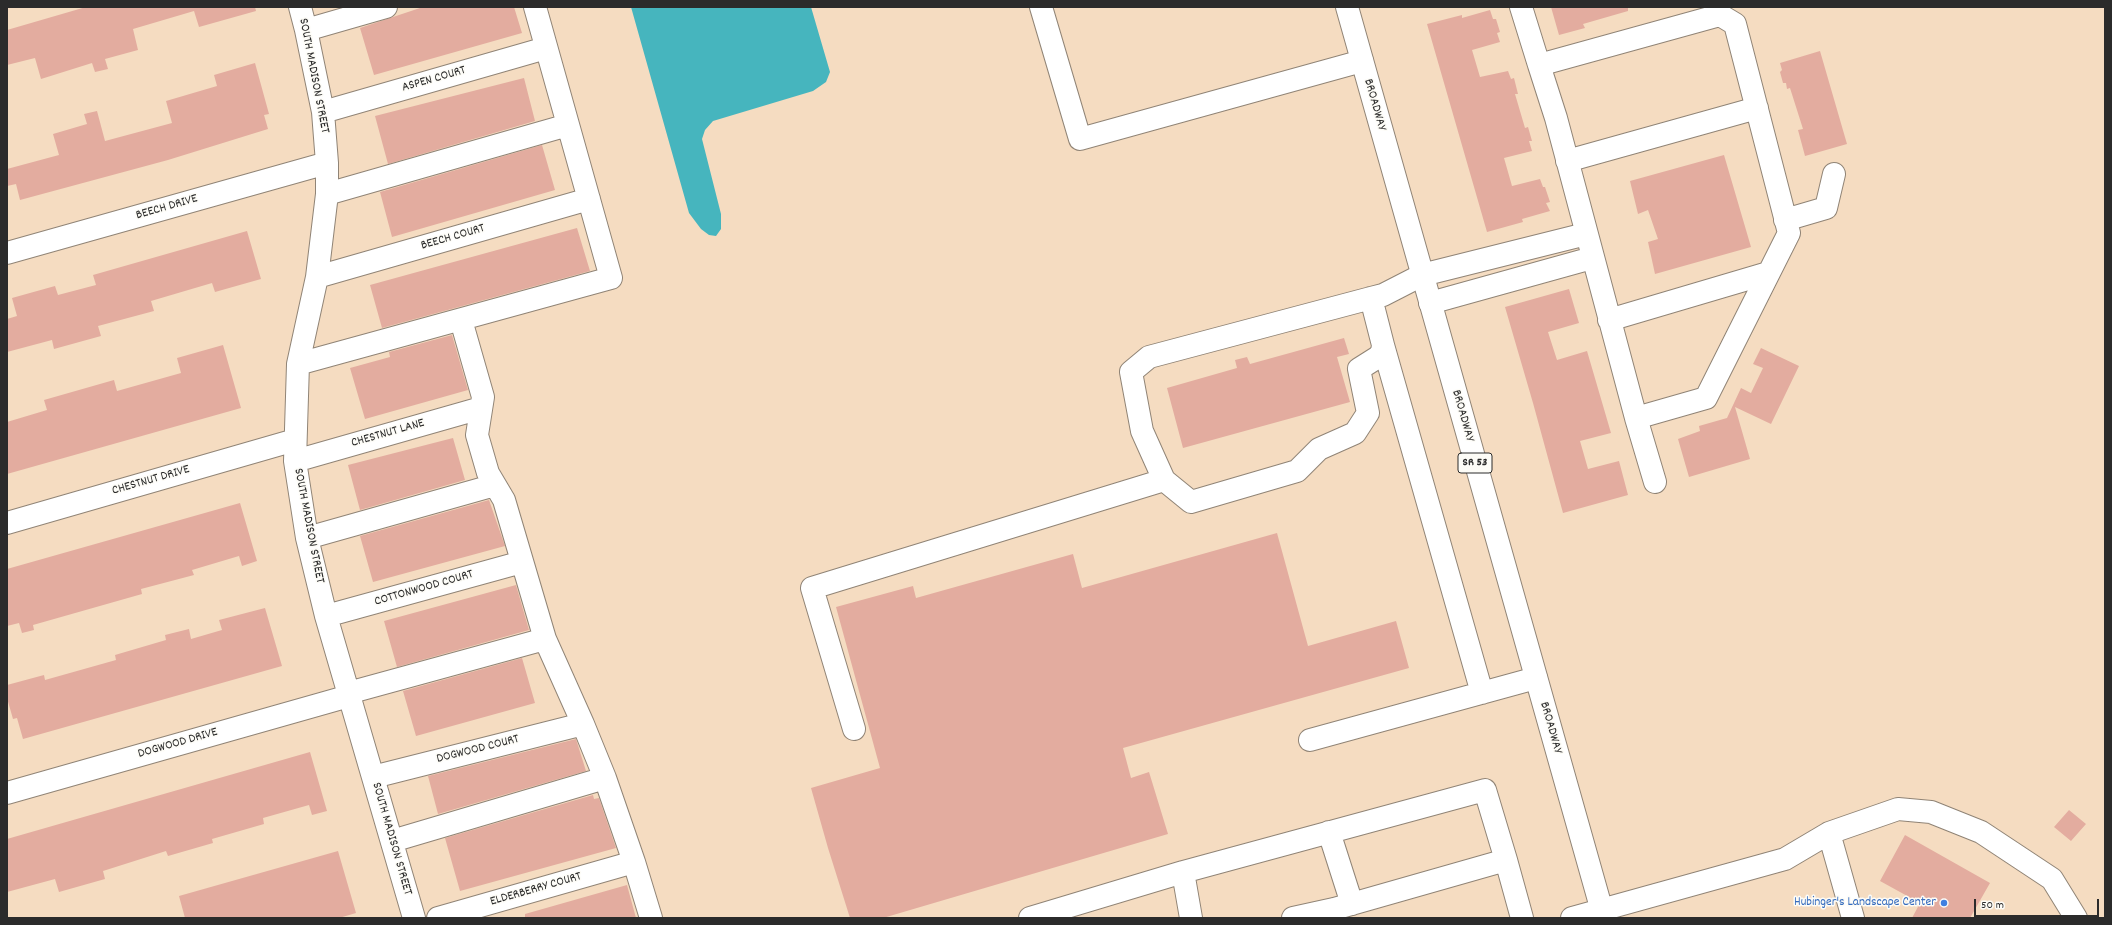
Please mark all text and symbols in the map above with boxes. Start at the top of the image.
street label: SOUTH MADISON STREET [294,17,332,135]
street label: ASPEN COURT [400,63,468,97]
street label: BROADWAY [1359,77,1389,133]
street label: BEECH DRIVE [134,192,200,224]
street label: BEECH COURT [419,221,487,255]
street label: BROADWAY [1447,388,1477,444]
street label: CHESTNUT LANE [350,416,426,452]
road number: SR 53 [1458,453,1492,473]
street label: CHESTNUT DRIVE [110,462,192,500]
street label: SOUTH MADISON STREET [289,467,327,585]
street label: COTTONWOOD COURT [373,567,475,611]
street label: BROADWAY [1535,700,1565,756]
street label: DOGWOOD DRIVE [136,725,220,763]
street label: DOGWOOD COURT [435,732,521,768]
street label: SOUTH MADISON STREET [367,781,415,897]
street label: ELDERBERRY COURT [489,870,583,910]
scale bar [1976,891,2101,917]
place label: Hubinger's Landscape Center [1794,895,1936,911]
text: 50 m [1981,897,2004,914]
marker: Hubinger's Landscape Center [1939,898,1949,908]

